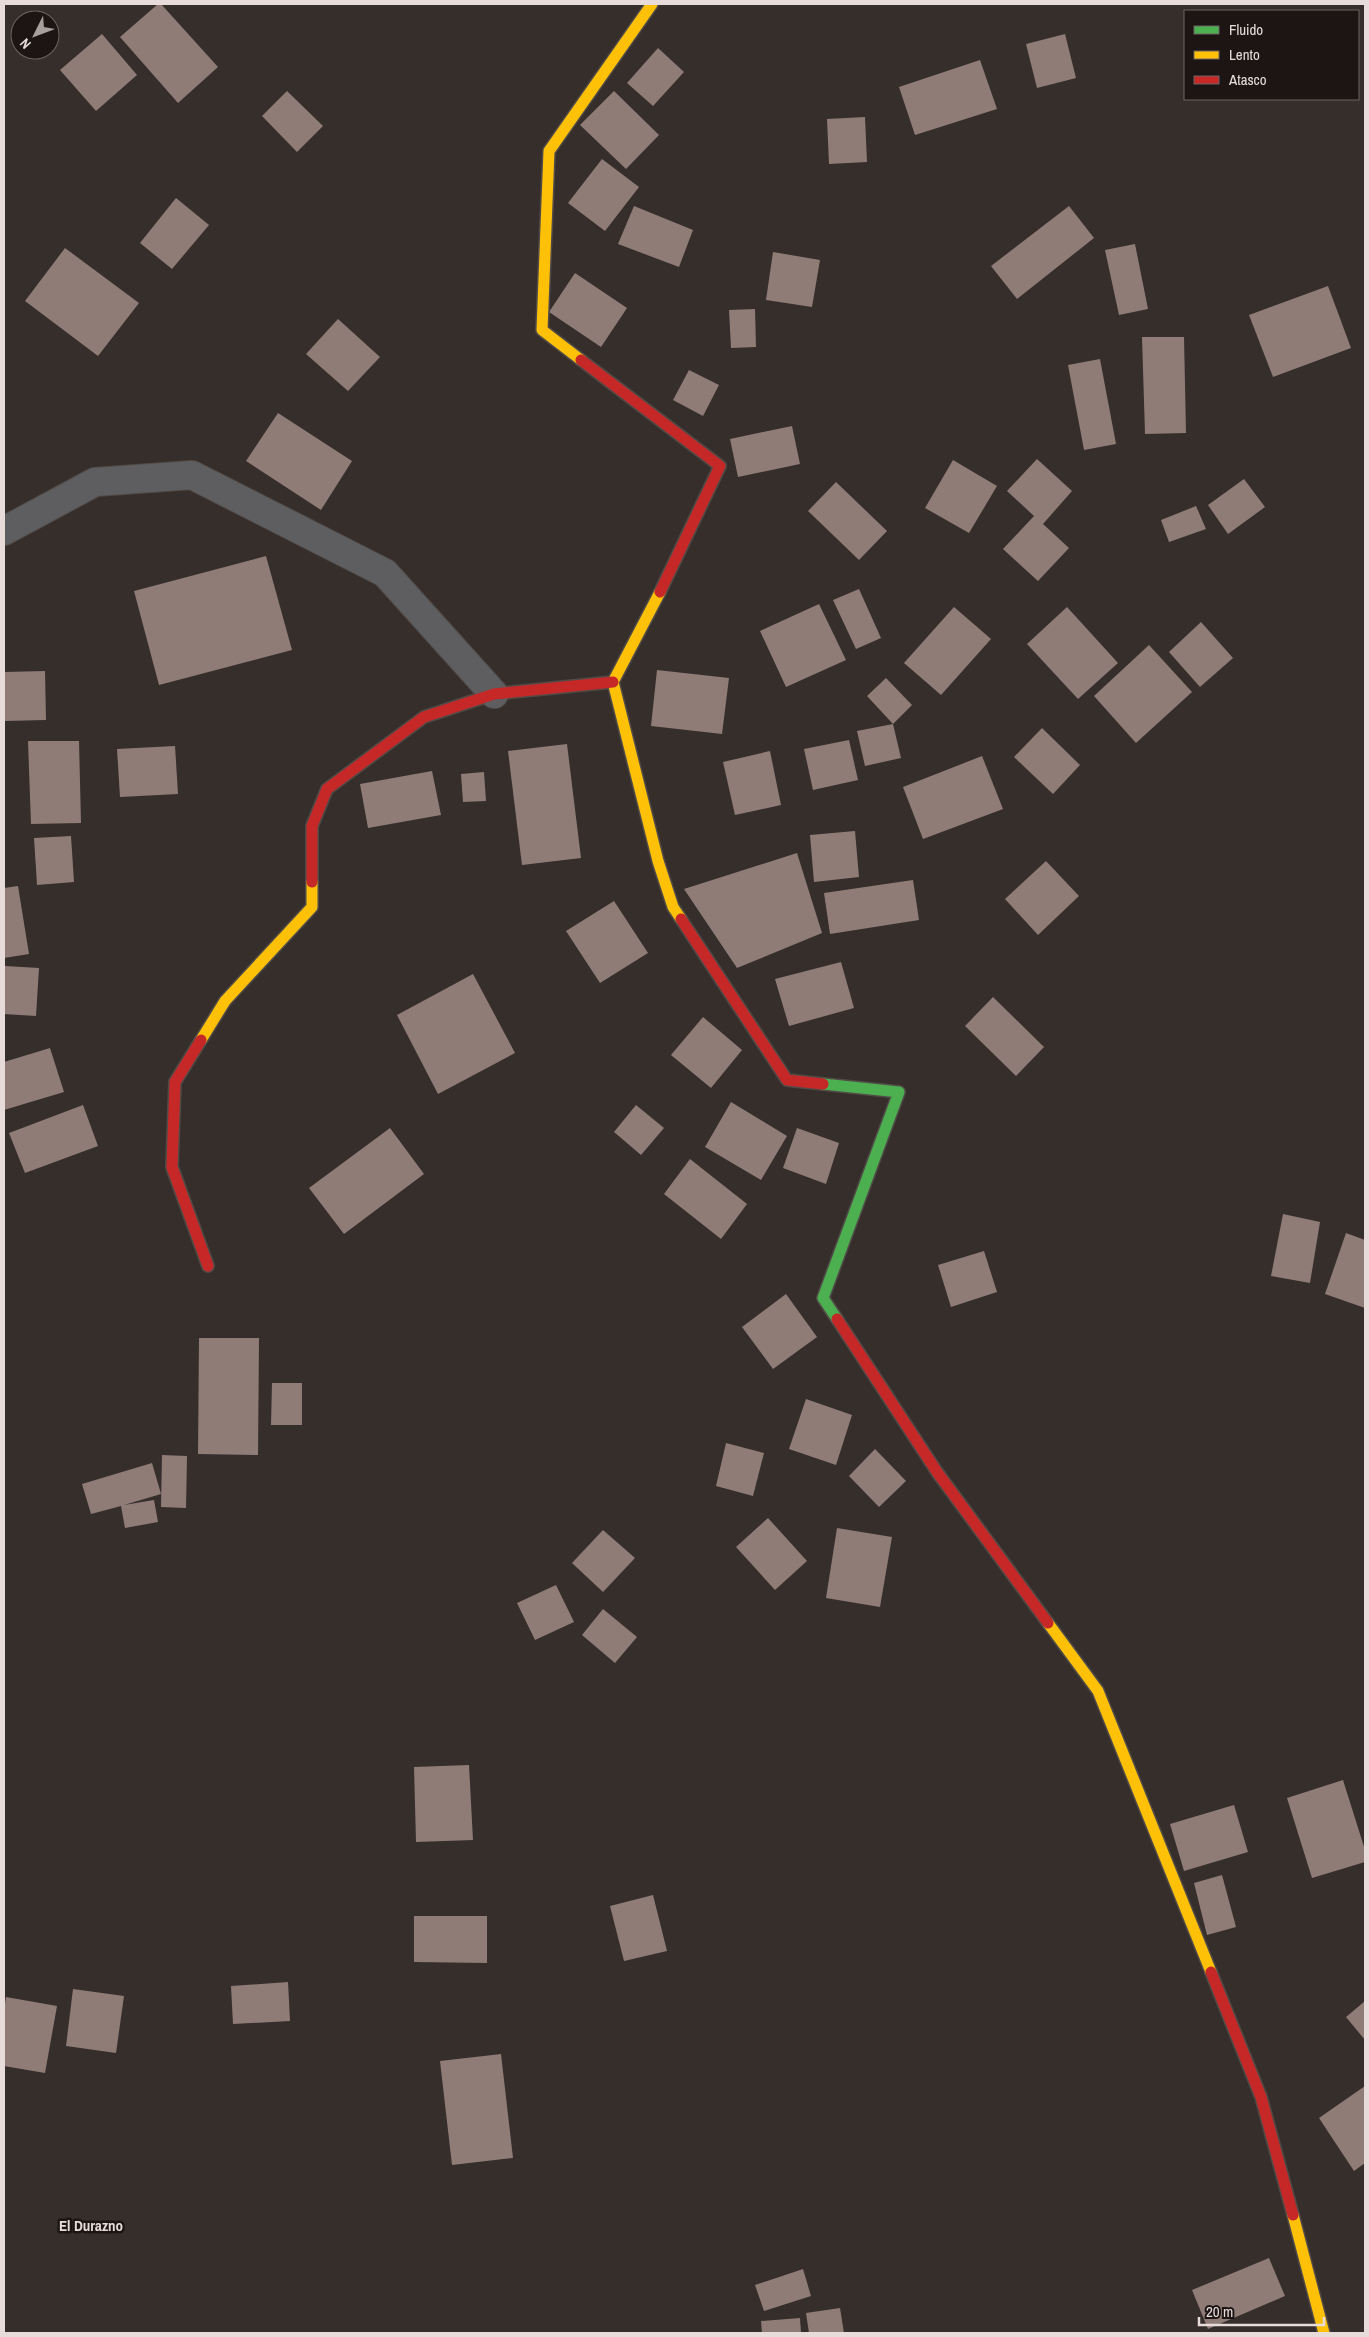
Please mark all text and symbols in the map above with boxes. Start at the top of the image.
north arrow [10,10,60,60]
legend [1184,10,1359,100]
text: Fluido [1229,19,1263,40]
text: N [16,35,35,53]
text: Lento [1229,44,1260,65]
text: Atasco [1228,69,1267,90]
district label: El Durazno [59,2215,123,2236]
scale bar [1199,2294,1324,2326]
text: 20 m [1206,2301,1233,2322]

